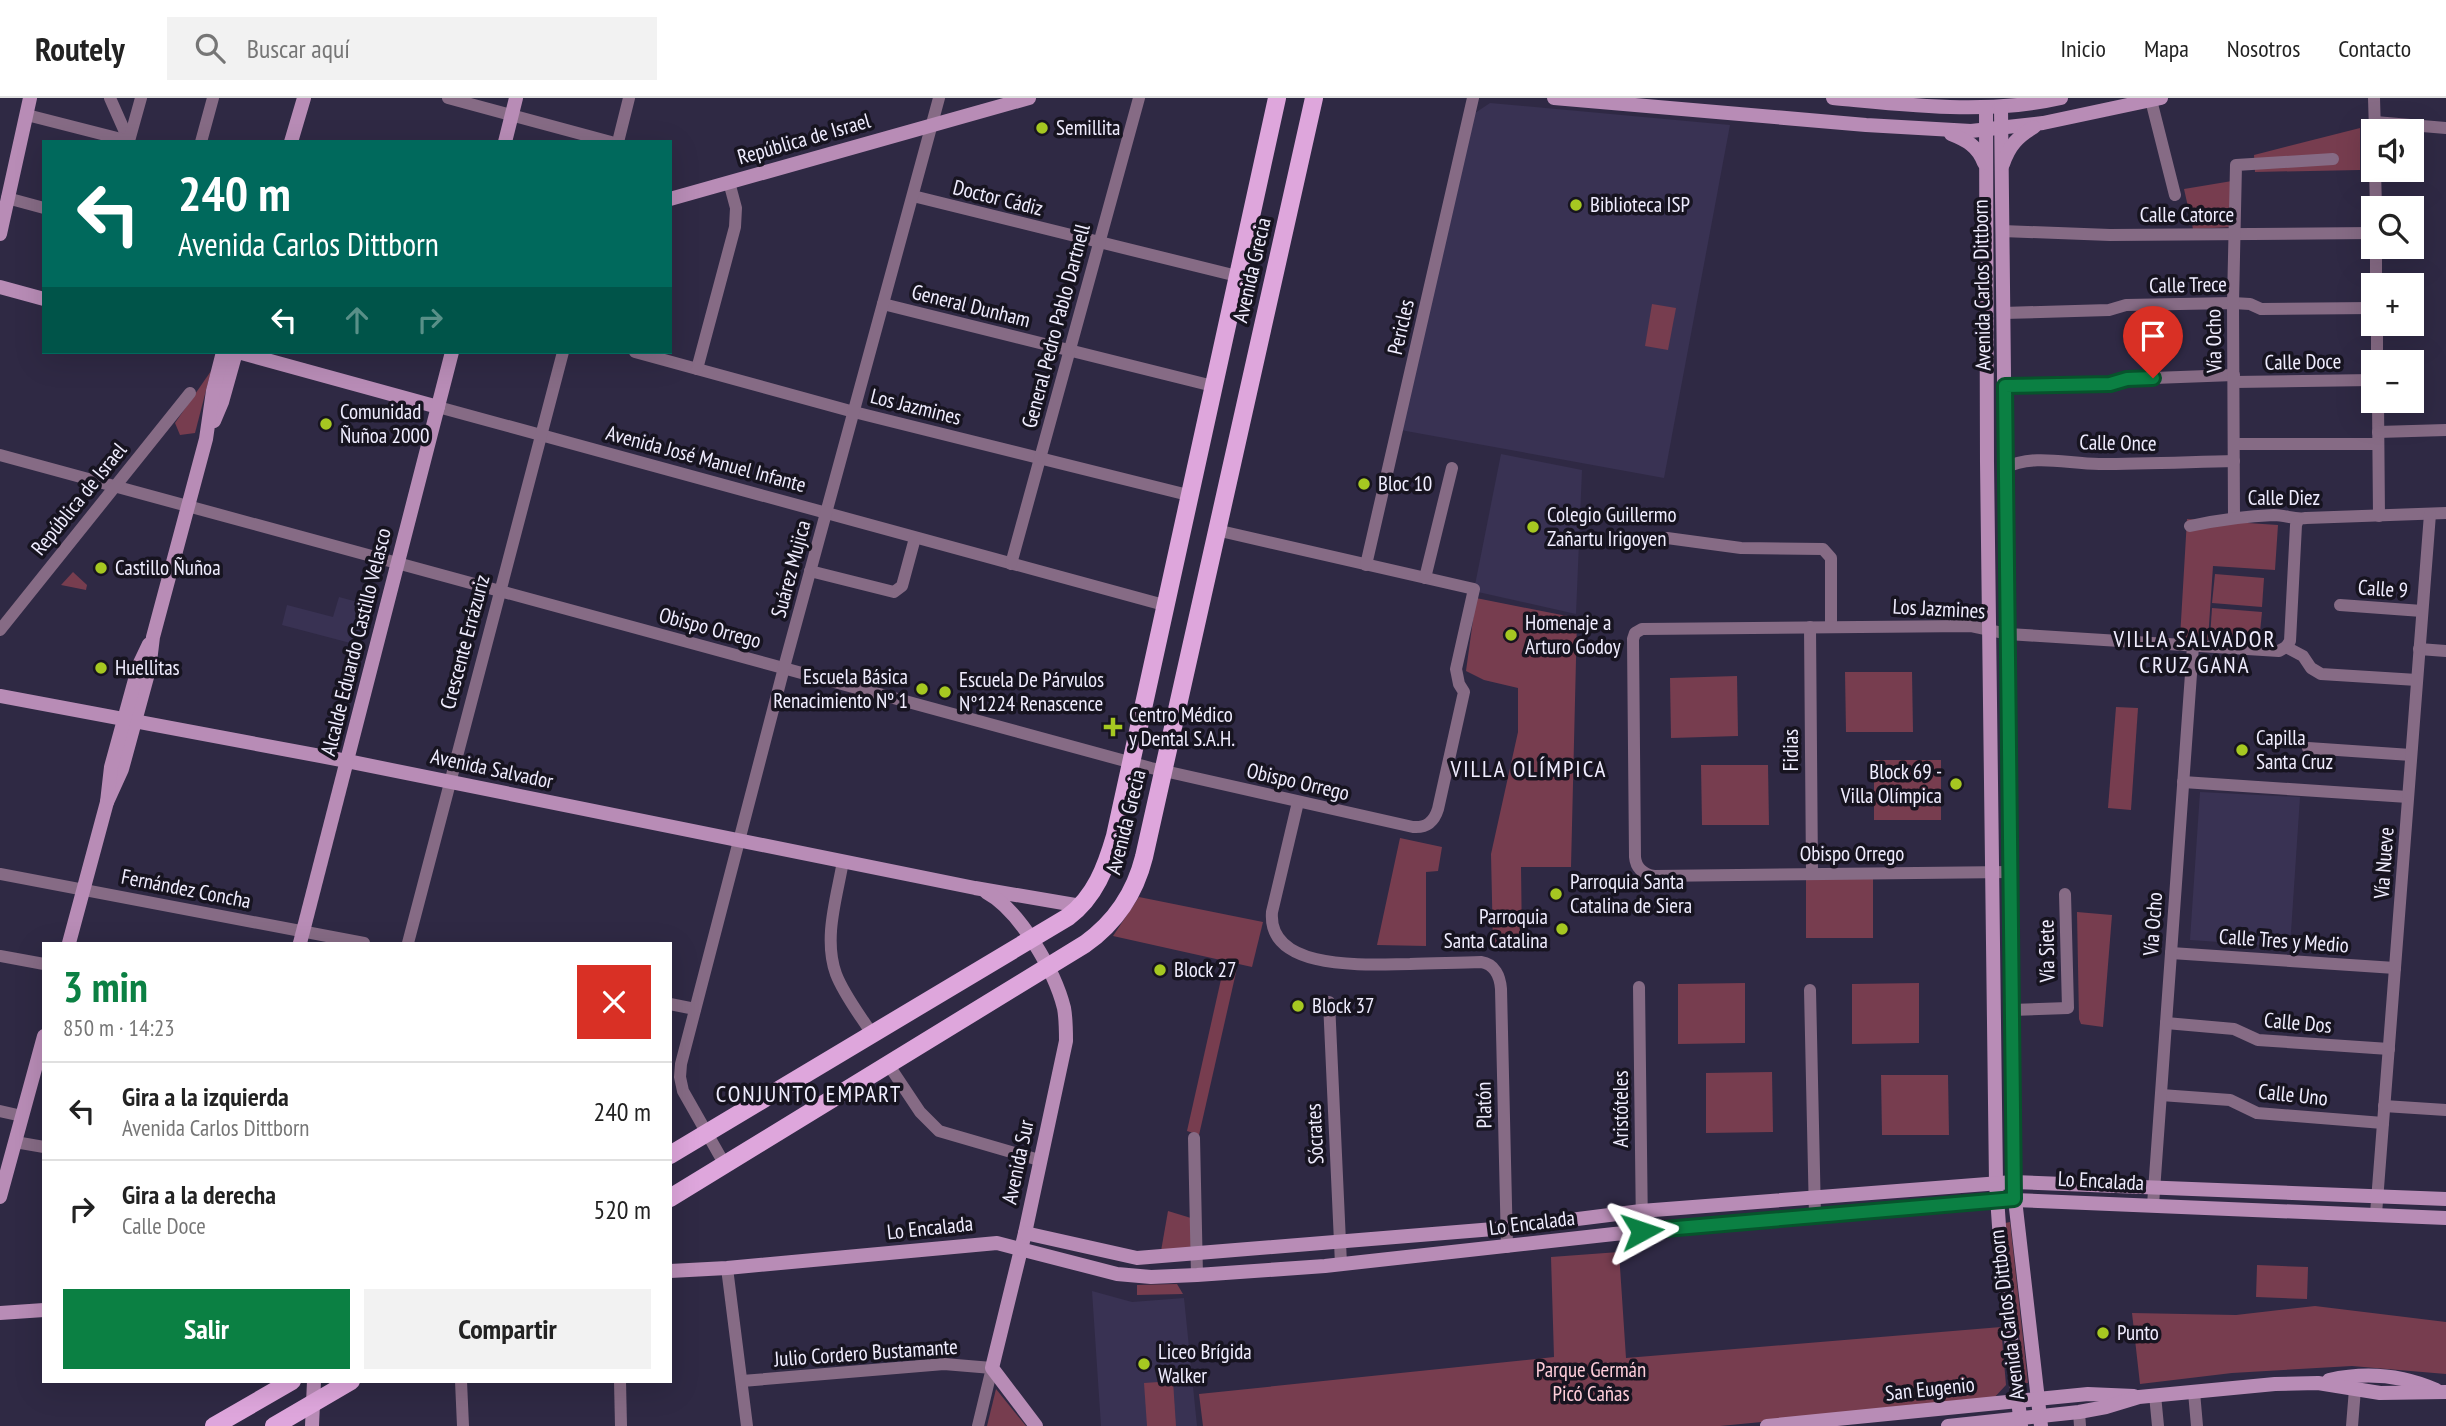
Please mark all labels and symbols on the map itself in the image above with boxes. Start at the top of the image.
street label: República de Israel [734,107,874,170]
place label: Semillita [1056,114,1120,141]
marker: Semillita [1034,120,1050,136]
street label: Doctor Cádiz [950,173,1046,222]
place label: Biblioteca ISP [1590,191,1690,218]
marker: Biblioteca ISP [1568,197,1584,213]
street label: Avenida Carlos Dittborn [1967,199,1996,371]
street label: Calle Catorce [2140,201,2234,228]
street label: Avenida Grecia [1226,215,1277,325]
street label: General Pedro Pablo Dartnell [1015,221,1096,431]
street label: Calle Trece [2149,270,2227,299]
street label: General Dunham [909,278,1033,333]
street label: Pericles [1381,297,1420,357]
pin [2123,306,2183,378]
street label: Vía Ocho [2199,309,2228,374]
street label: Calle Doce [2264,347,2341,376]
street label: Los Jazmines [868,382,964,431]
place label: Comunidad Ñuñoa 2000 [340,398,429,449]
marker: Comunidad Ñuñoa 2000 [318,416,334,432]
street label: Avenida José Manuel Infante [603,419,809,498]
street label: Calle Once [2079,428,2157,457]
street label: República de Israel [25,437,132,560]
place label: Bloc 10 [1378,470,1432,497]
marker: Bloc 10 [1356,476,1372,492]
street label: Calle Diez [2248,484,2320,511]
place label: Colegio Guillermo Zañartu Irigoyen [1547,501,1677,552]
street label: Suárez Mujica [765,517,816,621]
marker: Colegio Guillermo Zañartu Irigoyen [1525,519,1541,535]
street label: Alcalde Eduardo Castillo Velasco [314,525,397,759]
place label: Castillo Ñuñoa [115,554,221,581]
marker: Castillo Ñuñoa [93,560,109,576]
street label: Crescente Errázuriz [434,572,495,712]
street label: Calle 9 [2357,573,2409,604]
street label: Los Jazmines [1892,593,1986,624]
street label: Obispo Orrego [656,601,764,654]
place label: Homenaje a Arturo Godoy [1525,609,1621,660]
district label: VILLA SALVADOR CRUZ GANA [2113,624,2276,679]
marker: Homenaje a Arturo Godoy [1503,627,1519,643]
place label: Huellitas [115,654,180,681]
marker: Huellitas [93,660,109,676]
place label: Escuela Básica Renacimiento Nº 1 [773,663,908,714]
place label: Escuela De Párvulos N°1224 Renascence [959,666,1104,717]
marker: Escuela Básica Renacimiento Nº 1 [914,681,930,697]
marker: Escuela De Párvulos N°1224 Renascence [937,684,953,700]
place label: Centro Médico y Dental S.A.H. [1129,701,1235,752]
marker: Centro Médico y Dental S.A.H. [1103,717,1123,737]
place label: Capilla Santa Cruz [2256,724,2333,775]
street label: Fidias [1777,729,1804,771]
street label: Avenida Salvador [428,742,556,795]
marker: Capilla Santa Cruz [2234,742,2250,758]
district label: VILLA OLÍMPICA [1450,754,1607,783]
street label: Obispo Orrego [1244,757,1352,806]
place label: Block 69 - Villa Olímpica [1840,758,1942,809]
street label: Avenida Grecia [1099,767,1152,877]
marker: Block 69 - Villa Olímpica [1948,776,1964,792]
street label: Vía Nueve [2367,826,2399,901]
street label: Obispo Orrego [1800,840,1904,867]
street label: Fernández Concha [119,863,253,914]
place label: Parroquia Santa Catalina de Siera [1570,868,1692,919]
marker: Parroquia Santa Catalina de Siera [1548,886,1564,902]
street label: Vía Ocho [2137,891,2168,958]
place label: Parroquia Santa Catalina [1444,903,1548,954]
street label: Vía Siete [2032,919,2061,984]
marker: Parroquia Santa Catalina [1554,921,1570,937]
street label: Calle Tres y Medio [2218,922,2350,959]
place label: Block 27 [1174,956,1236,983]
marker: Block 27 [1152,962,1168,978]
place label: Block 37 [1312,992,1374,1019]
marker: Block 37 [1290,998,1306,1014]
street label: Calle Dos [2263,1006,2333,1039]
street label: Aristóteles [1607,1071,1634,1147]
street label: Calle Uno [2257,1077,2329,1112]
district label: CONJUNTO EMPART [716,1079,902,1108]
street label: Platón [1470,1081,1497,1129]
street label: Sócrates [1299,1103,1330,1165]
street label: Avenida Sur [995,1117,1040,1207]
street label: Lo Encalada [2057,1165,2145,1196]
position arrow [1605,1194,1679,1268]
street label: Lo Encalada [1488,1204,1576,1241]
street label: Lo Encalada [886,1210,974,1245]
street label: Avenida Carlos Dittborn [1983,1228,2030,1402]
place label: Punto [2117,1319,2159,1346]
marker: Punto [2095,1325,2111,1341]
street label: Julio Cordero Bustamante [772,1333,959,1372]
place label: Liceo Brígida Walker [1158,1338,1252,1389]
marker: Liceo Brígida Walker [1136,1356,1152,1372]
park label: Parque Germán Picó Cañas [1536,1356,1646,1407]
street label: San Eugenio [1884,1370,1976,1407]

